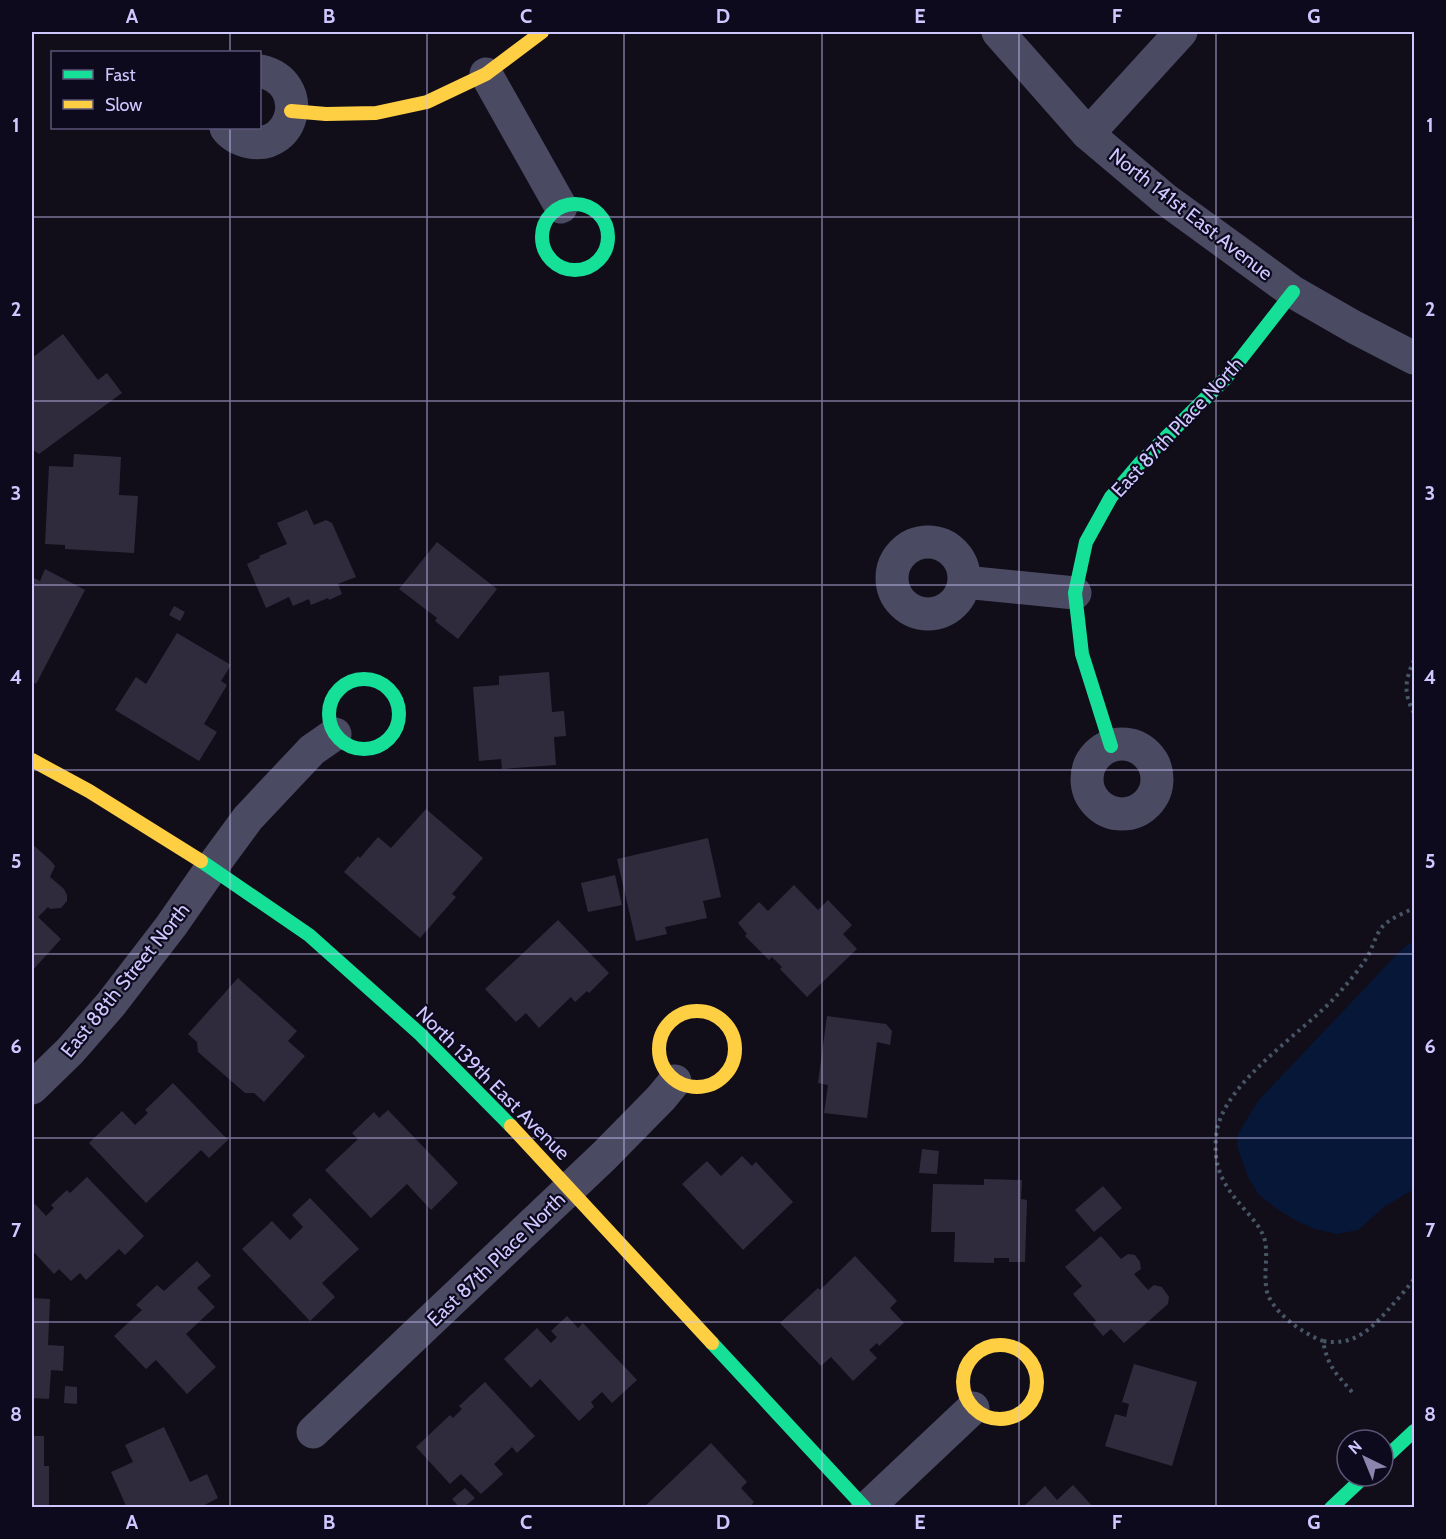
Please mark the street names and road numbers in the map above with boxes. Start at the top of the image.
street label: North 141st East Avenue [1104,143,1278,285]
street label: East 87th Place North [1106,352,1248,502]
street label: East 88th Street North [56,898,194,1062]
street label: North 139th East Avenue [411,1001,575,1165]
street label: East 87th Place North [422,1187,570,1331]

